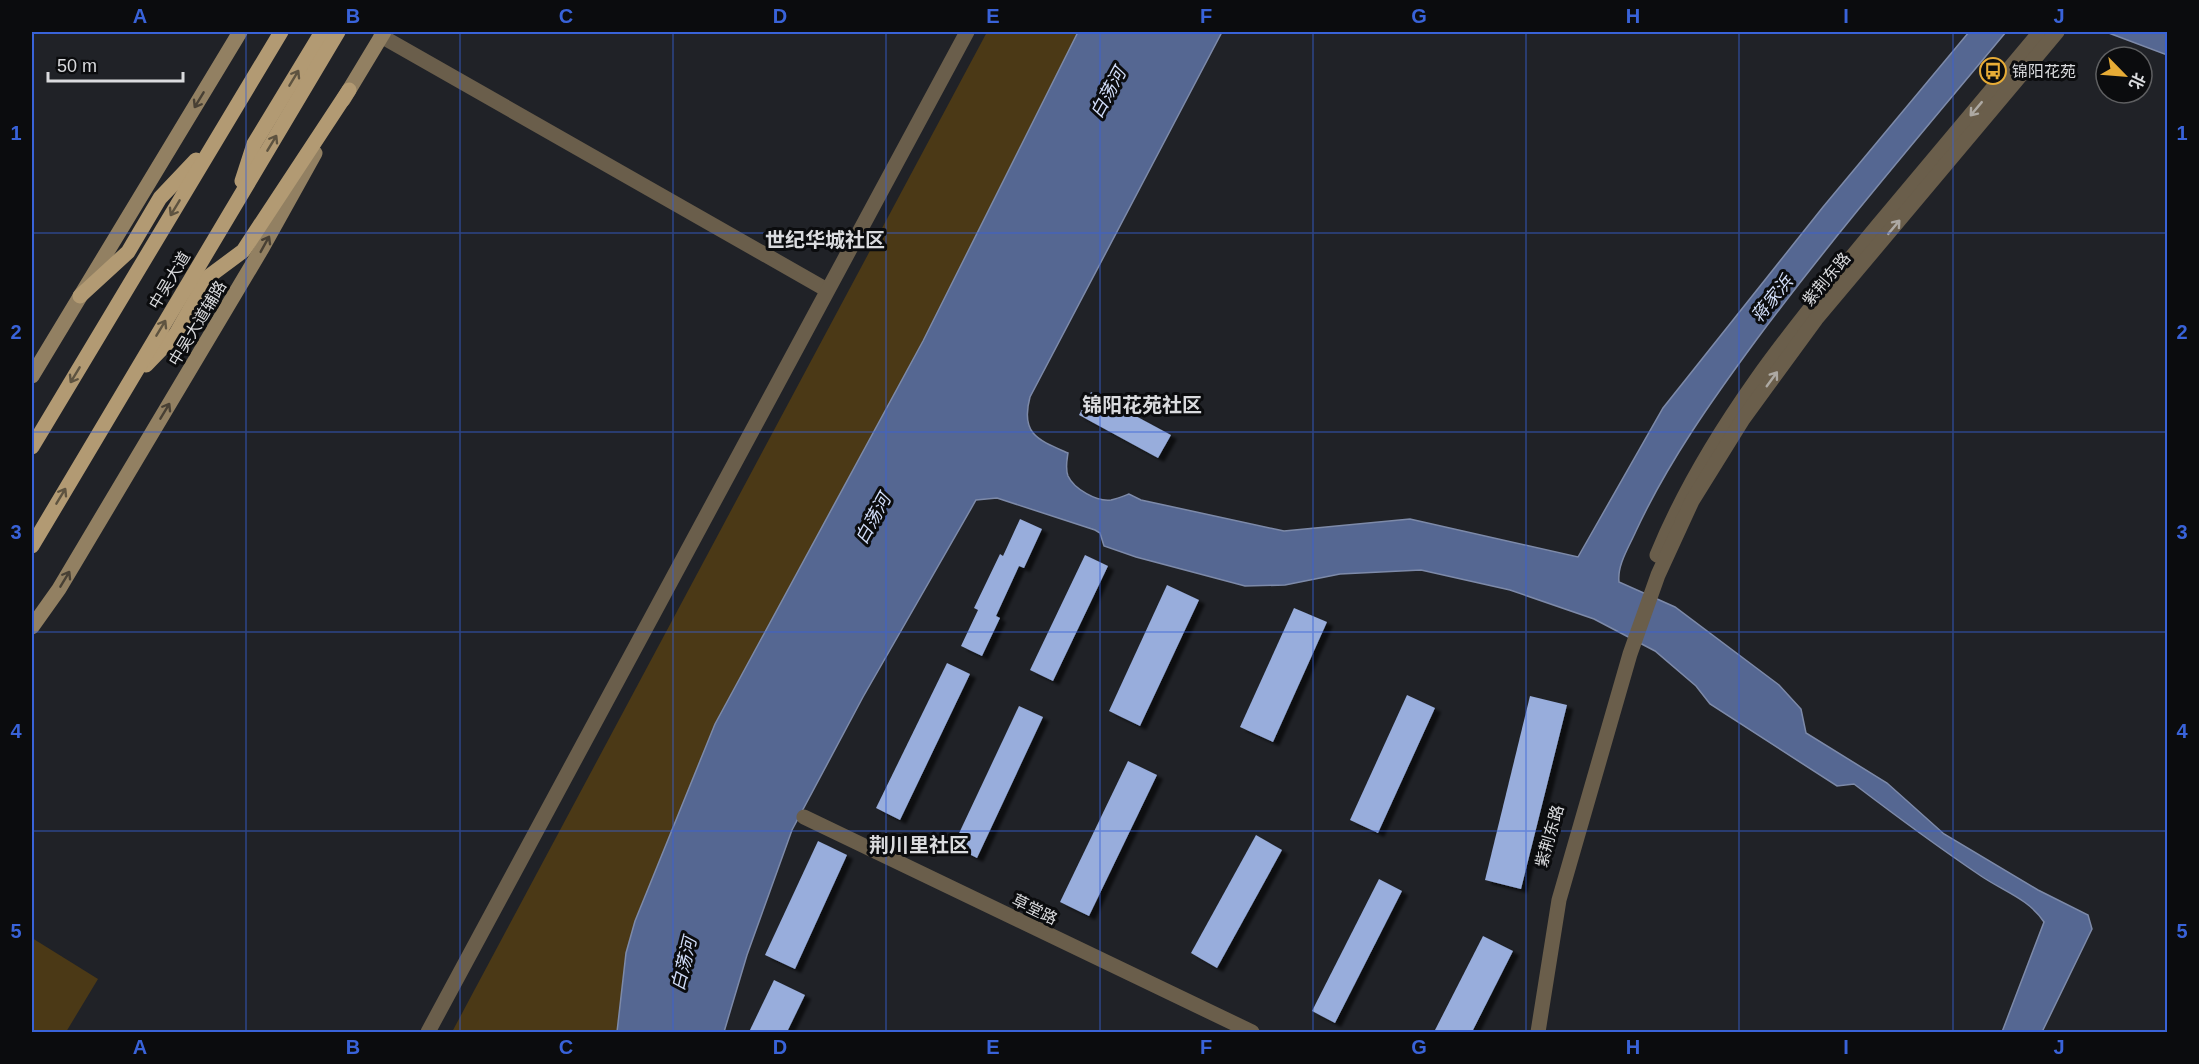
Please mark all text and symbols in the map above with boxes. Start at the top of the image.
text: A [133,5,147,27]
text: B [346,5,360,27]
text: C [559,5,573,27]
text: D [773,5,787,27]
text: E [986,5,1000,27]
text: F [1200,5,1212,27]
text: G [1411,5,1427,27]
text: H [1626,5,1640,27]
text: I [1843,5,1849,27]
text: J [2053,5,2065,27]
scale bar [48,45,183,83]
north arrow [2094,45,2154,105]
text: 50 m [57,56,97,76]
bus stop icon: 锦阳花苑 [1978,56,2008,86]
water label: 白荡河 [1086,62,1131,121]
place label: 锦阳花苑 [2012,63,2076,80]
one-way arrow [288,70,300,87]
text: 北 [2126,70,2148,92]
one-way arrow [193,91,205,108]
one-way arrow [1969,101,1982,117]
text: 1 [10,122,22,144]
text: 1 [2176,122,2188,144]
one-way arrow [266,135,278,152]
one-way arrow [168,199,180,216]
one-way arrow [1887,219,1900,235]
district label: 世纪华城社区 [765,229,885,251]
one-way arrow [259,236,271,253]
street label: 中吴大道 [146,248,193,312]
street label: 紫荆东路 [1799,249,1853,309]
water label: 蒋家浜 [1747,270,1798,326]
street label: 中吴大道辅路 [165,278,229,369]
one-way arrow [156,320,168,337]
text: 2 [10,321,22,343]
text: 2 [2176,321,2188,343]
one-way arrow [68,366,80,383]
one-way arrow [1766,372,1778,388]
district label: 锦阳花苑社区 [1082,394,1202,416]
one-way arrow [159,403,171,420]
one-way arrow [56,488,68,505]
water label: 白荡河 [851,488,896,547]
text: 3 [10,521,22,543]
text: 3 [2176,521,2188,543]
one-way arrow [59,571,71,588]
text: 4 [10,720,22,742]
text: 4 [2176,720,2188,742]
street label: 紫荆东路 [1532,803,1566,869]
district label: 荆川里社区 [869,834,969,856]
street label: 草堂路 [1009,891,1060,928]
text: 5 [10,920,22,942]
text: 5 [2176,920,2188,942]
water label: 白荡河 [668,932,701,993]
text: A [133,1036,147,1058]
text: B [346,1036,360,1058]
text: C [559,1036,573,1058]
text: D [773,1036,787,1058]
text: E [986,1036,1000,1058]
text: F [1200,1036,1212,1058]
text: G [1411,1036,1427,1058]
text: H [1626,1036,1640,1058]
text: I [1843,1036,1849,1058]
text: J [2053,1036,2065,1058]

